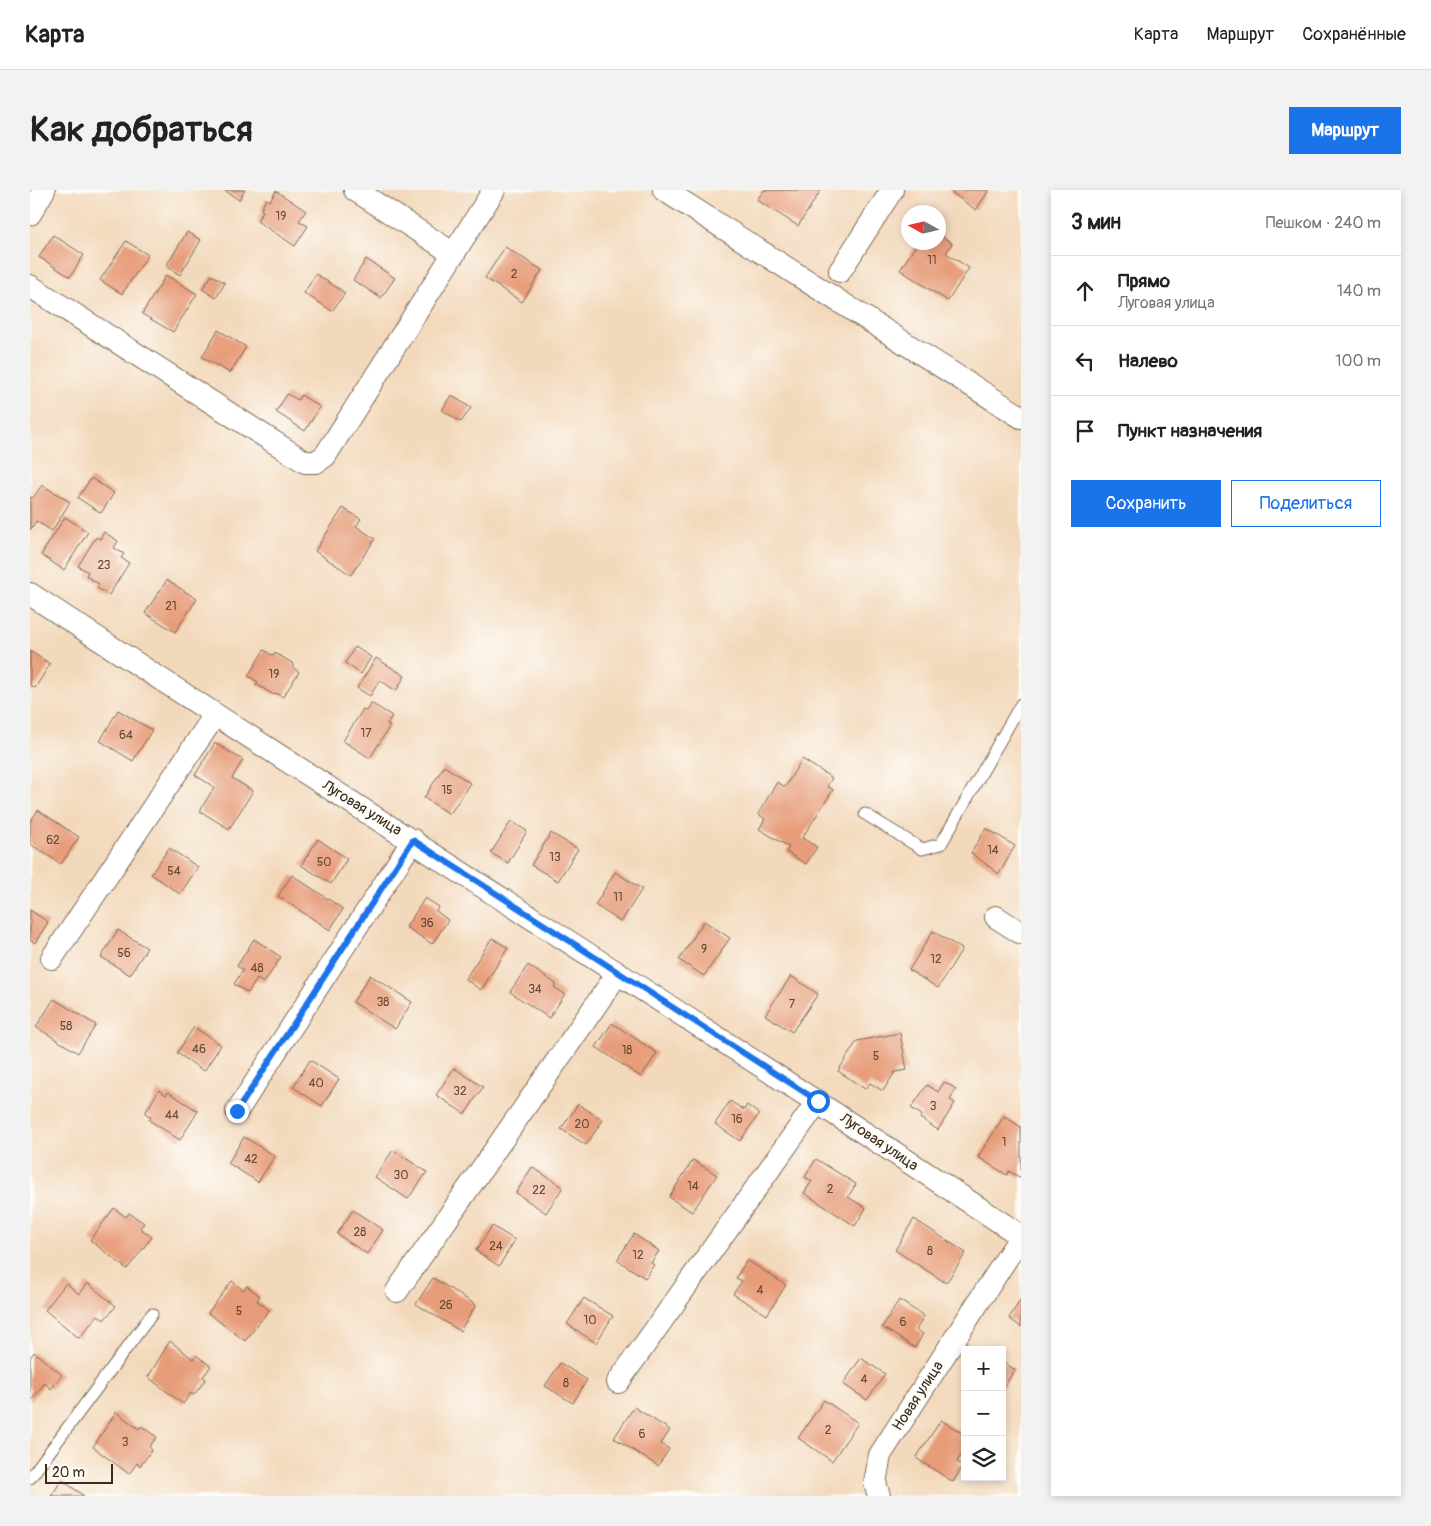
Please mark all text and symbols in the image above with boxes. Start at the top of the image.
text: Карта [25,20,84,49]
text: Карта [1134,23,1178,46]
text: Маршрут [1206,23,1274,46]
text: Сохранённые [1302,23,1406,46]
button: Маршрут [1289,107,1401,154]
text: Как добраться [30,108,253,152]
north arrow [901,205,946,250]
house number: 19 [276,209,286,224]
text: 3 мин [1071,209,1121,236]
text: Пешком · 240 m [1266,213,1381,233]
house number: 11 [927,253,937,268]
house number: 2 [511,267,518,282]
text: Прямо [1118,269,1170,293]
icon: ahead [1071,277,1099,305]
text: 140 m [1337,281,1381,301]
text: Луговая улица [1118,293,1215,313]
icon: left [1071,347,1099,375]
text: Налево [1118,349,1178,373]
text: 100 m [1335,351,1381,371]
icon: arrive [1071,417,1099,445]
text: Пункт назначения [1118,419,1262,443]
button: Сохранить [1071,480,1221,527]
button: Поделиться [1231,480,1381,527]
house number: 23 [97,558,111,573]
house number: 21 [165,599,177,614]
house number: 19 [269,667,279,682]
house number: 17 [360,726,372,741]
house number: 64 [119,728,133,743]
street label: Луговая улица [318,775,405,840]
house number: 15 [441,783,453,798]
house number: 62 [46,833,60,848]
house number: 14 [987,843,999,858]
house number: 13 [549,850,561,865]
house number: 50 [317,855,331,870]
house number: 54 [167,864,181,879]
house number: 11 [613,890,623,905]
house number: 36 [420,916,434,931]
house number: 9 [701,942,707,957]
house number: 56 [117,946,131,961]
house number: 12 [930,952,942,967]
house number: 48 [250,961,264,976]
house number: 34 [528,982,542,997]
house number: 38 [377,995,389,1010]
house number: 7 [789,997,796,1012]
house number: 58 [60,1019,72,1034]
house number: 46 [192,1042,206,1057]
house number: 18 [622,1043,632,1058]
house number: 5 [873,1049,879,1064]
house number: 40 [308,1076,324,1091]
house number: 32 [453,1084,467,1099]
route start [807,1090,830,1113]
house number: 3 [930,1099,937,1114]
route end [226,1100,249,1123]
house number: 44 [165,1108,179,1123]
street label: Луговая улица [835,1108,922,1175]
house number: 16 [731,1112,743,1127]
house number: 20 [575,1117,589,1132]
house number: 1 [1002,1135,1006,1150]
house number: 42 [244,1152,258,1167]
house number: 30 [394,1168,408,1183]
house number: 14 [687,1179,699,1194]
house number: 2 [827,1182,834,1197]
house number: 22 [532,1183,546,1198]
house number: 28 [354,1225,366,1240]
house number: 24 [489,1239,503,1254]
house number: 8 [927,1244,933,1259]
house number: 12 [632,1248,644,1263]
house number: 4 [757,1283,764,1298]
house number: 26 [439,1298,453,1313]
house number: 5 [236,1304,242,1319]
house number: 10 [584,1313,596,1328]
house number: 6 [900,1315,907,1330]
map controls [961,1346,1006,1481]
button: + [961,1346,1006,1391]
street label: Новая улица [888,1357,948,1435]
house number: 4 [861,1372,868,1387]
house number: 8 [563,1376,569,1391]
button: − [961,1391,1006,1436]
house number: 2 [825,1423,832,1438]
house number: 6 [639,1427,646,1442]
house number: 3 [122,1435,129,1450]
button: layers [961,1436,1006,1481]
scale bar [45,1461,112,1484]
text: 20 m [52,1464,85,1481]

